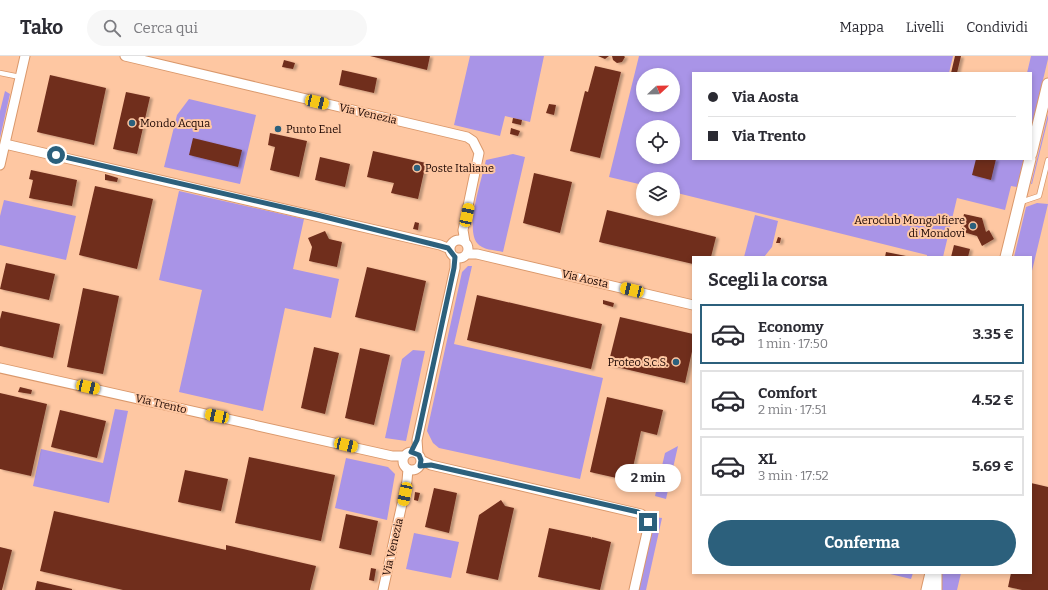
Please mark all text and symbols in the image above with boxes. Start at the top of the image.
search box [87,10,367,46]
text: Tako [20,16,63,39]
icon: search [101,17,123,39]
text: Cerca qui [133,19,198,37]
text: Mappa [840,19,884,36]
text: Livelli [906,19,944,36]
text: Condividi [966,19,1028,36]
north arrow [636,68,680,112]
map controls [636,68,680,216]
text: Via Aosta [732,88,799,106]
car [304,93,330,111]
street label: Via Venezia [338,101,398,127]
place label: Mondo Acqua [140,117,210,130]
marker: Mondo Acqua [127,118,137,128]
button: locate [636,120,680,164]
place label: Punto Enel [286,123,341,136]
marker: Punto Enel [273,124,283,134]
text: Via Trento [732,127,806,145]
route start [47,146,65,164]
place label: Poste Italiane [425,162,494,175]
marker: Poste Italiane [412,163,422,173]
button: layers [636,172,680,216]
car [459,202,475,228]
place label: Aeroclub Mongolfiere di Mondovì [854,214,966,240]
marker: Aeroclub Mongolfiere di Mondovì [968,221,978,231]
street label: Via Aosta [560,267,610,291]
text: Scegli la corsa [708,269,828,291]
car [619,281,645,299]
icon: car [710,316,746,352]
text: Economy [758,318,824,336]
text: 3.35 € [972,325,1014,343]
text: 1 min · 17:50 [758,336,828,351]
place label: Proteo S.c.S. [607,356,668,369]
marker: Proteo S.c.S. [671,357,681,367]
car [75,378,101,396]
icon: car [710,382,746,418]
text: Comfort [758,384,817,402]
text: 4.52 € [972,391,1014,409]
street label: Via Trento [134,392,188,416]
text: 2 min · 17:51 [758,402,827,417]
car [204,408,230,424]
car [333,436,359,454]
icon: car [710,448,746,484]
text: XL [758,450,777,468]
text: 5.69 € [972,457,1014,475]
callout: 2 min [615,464,681,492]
text: 3 min · 17:52 [758,468,829,483]
text: 2 min [631,470,665,485]
car [397,481,413,507]
route end [639,513,657,531]
street label: Via Venezia [380,517,406,577]
button: Conferma [708,520,1016,566]

